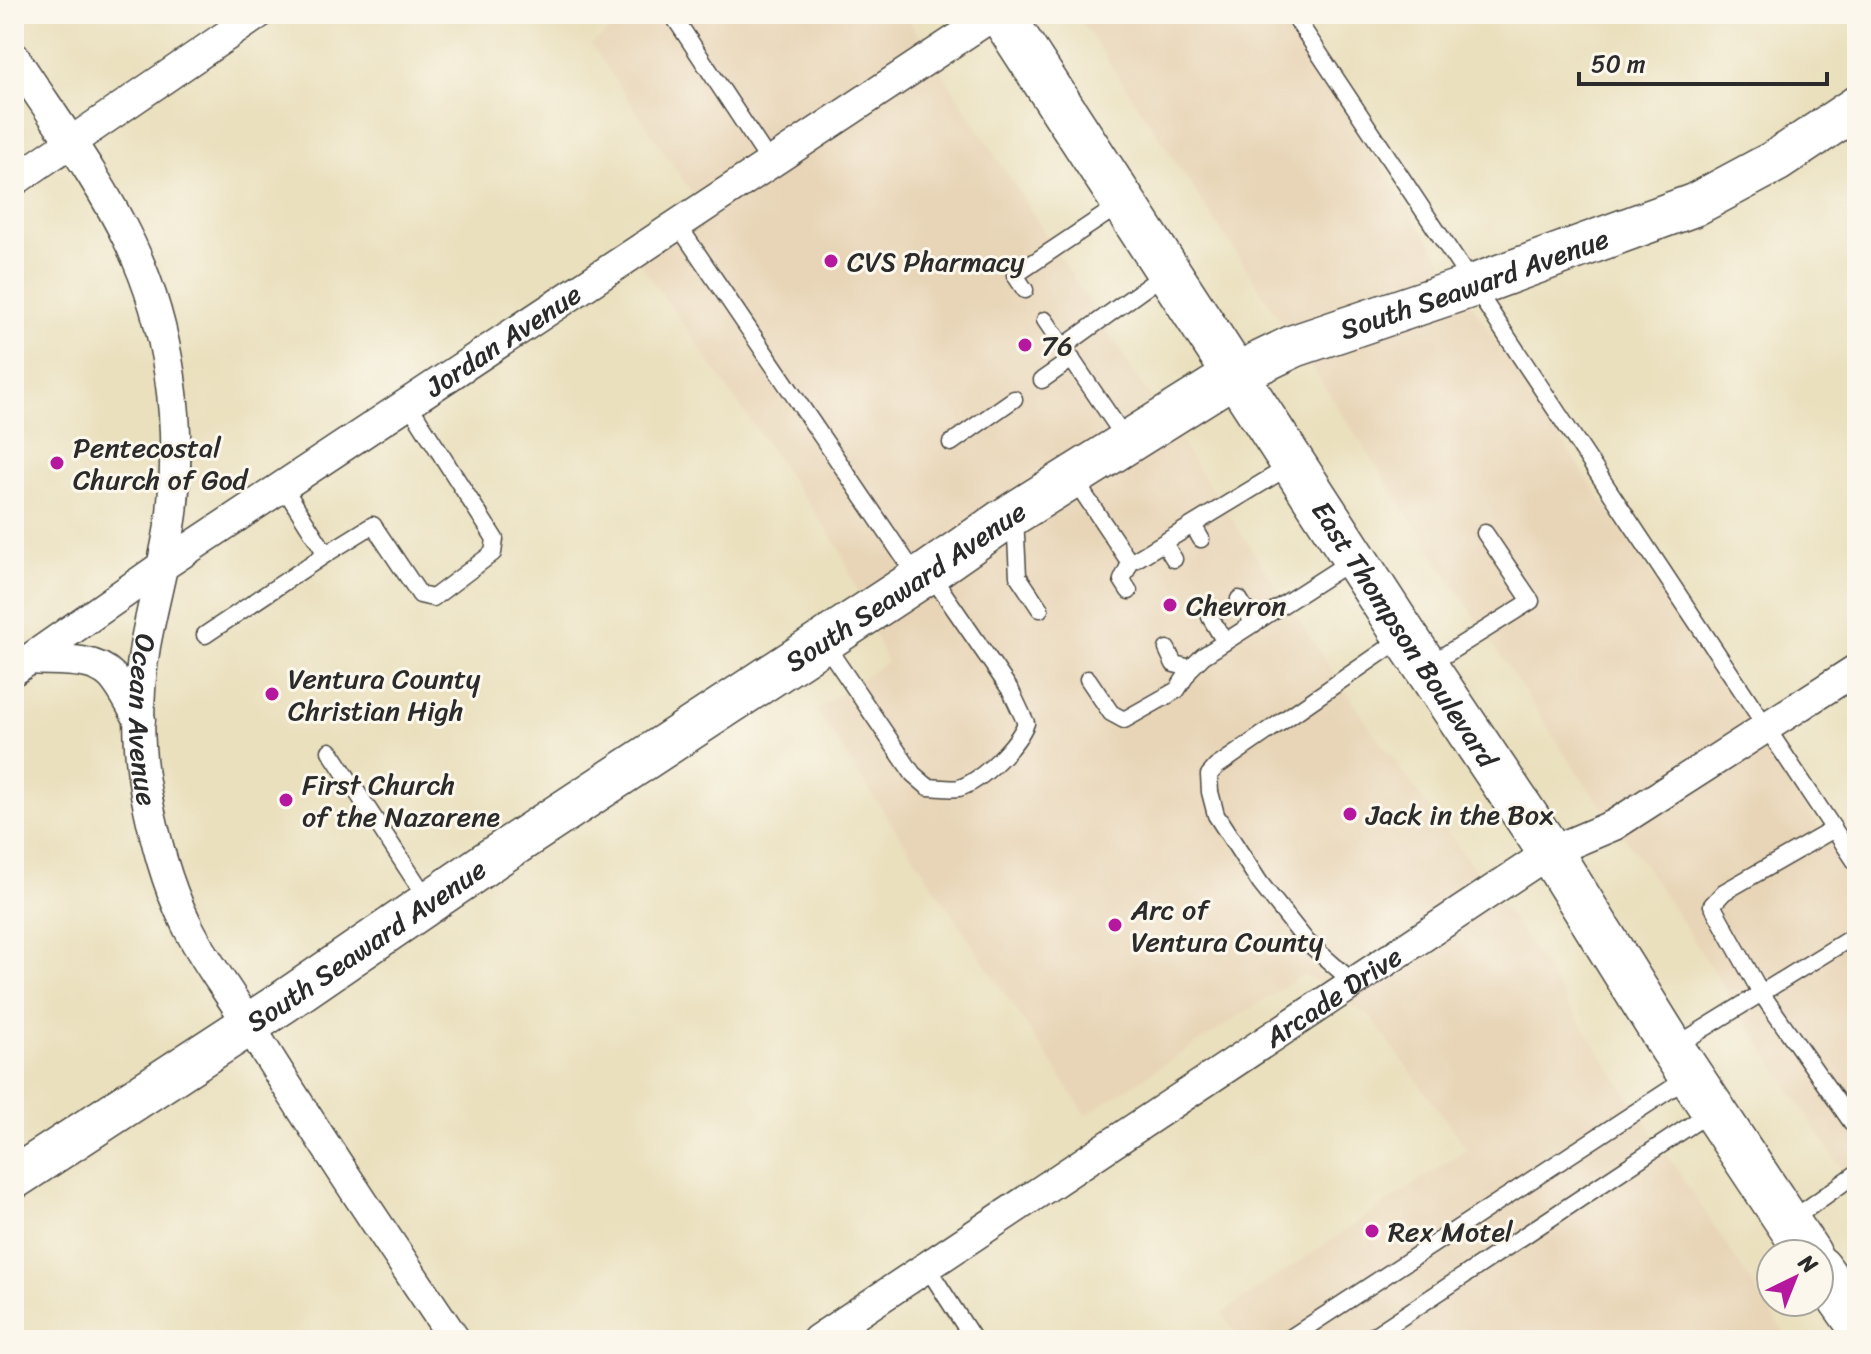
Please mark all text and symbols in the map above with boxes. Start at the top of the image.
scale bar [1579,36,1827,86]
text: 50 m [1591,43,1646,85]
street label: South Seaward Avenue [1333,214,1616,354]
place label: CVS Pharmacy [847,237,1025,286]
marker: CVS Pharmacy [822,252,840,270]
street label: Jordan Avenue [414,271,592,411]
place label: 76 [1041,321,1073,370]
marker: 76 [1016,336,1034,354]
place label: Pentecostal Church of God [73,423,250,504]
marker: Pentecostal Church of God [48,454,66,472]
street label: South Seaward Avenue [775,488,1036,686]
street label: East Thompson Boulevard [1298,491,1512,780]
place label: Chevron [1186,581,1286,630]
marker: Chevron [1161,596,1179,614]
street label: Ocean Avenue [114,630,172,810]
place label: Ventura County Christian High [288,654,481,735]
marker: Ventura County Christian High [263,685,281,703]
place label: First Church of the Nazarene [302,760,500,841]
place label: Jack in the Box [1365,790,1554,839]
marker: First Church of the Nazarene [277,791,295,809]
marker: Jack in the Box [1341,805,1359,823]
street label: South Seaward Avenue [236,846,497,1045]
place label: Arc of Ventura County [1130,885,1324,966]
marker: Arc of Ventura County [1106,916,1124,934]
street label: Arcade Drive [1253,933,1413,1061]
place label: Rex Motel [1388,1207,1514,1256]
marker: Rex Motel [1363,1222,1381,1240]
north arrow [1755,1238,1835,1318]
text: N [1789,1244,1828,1284]

